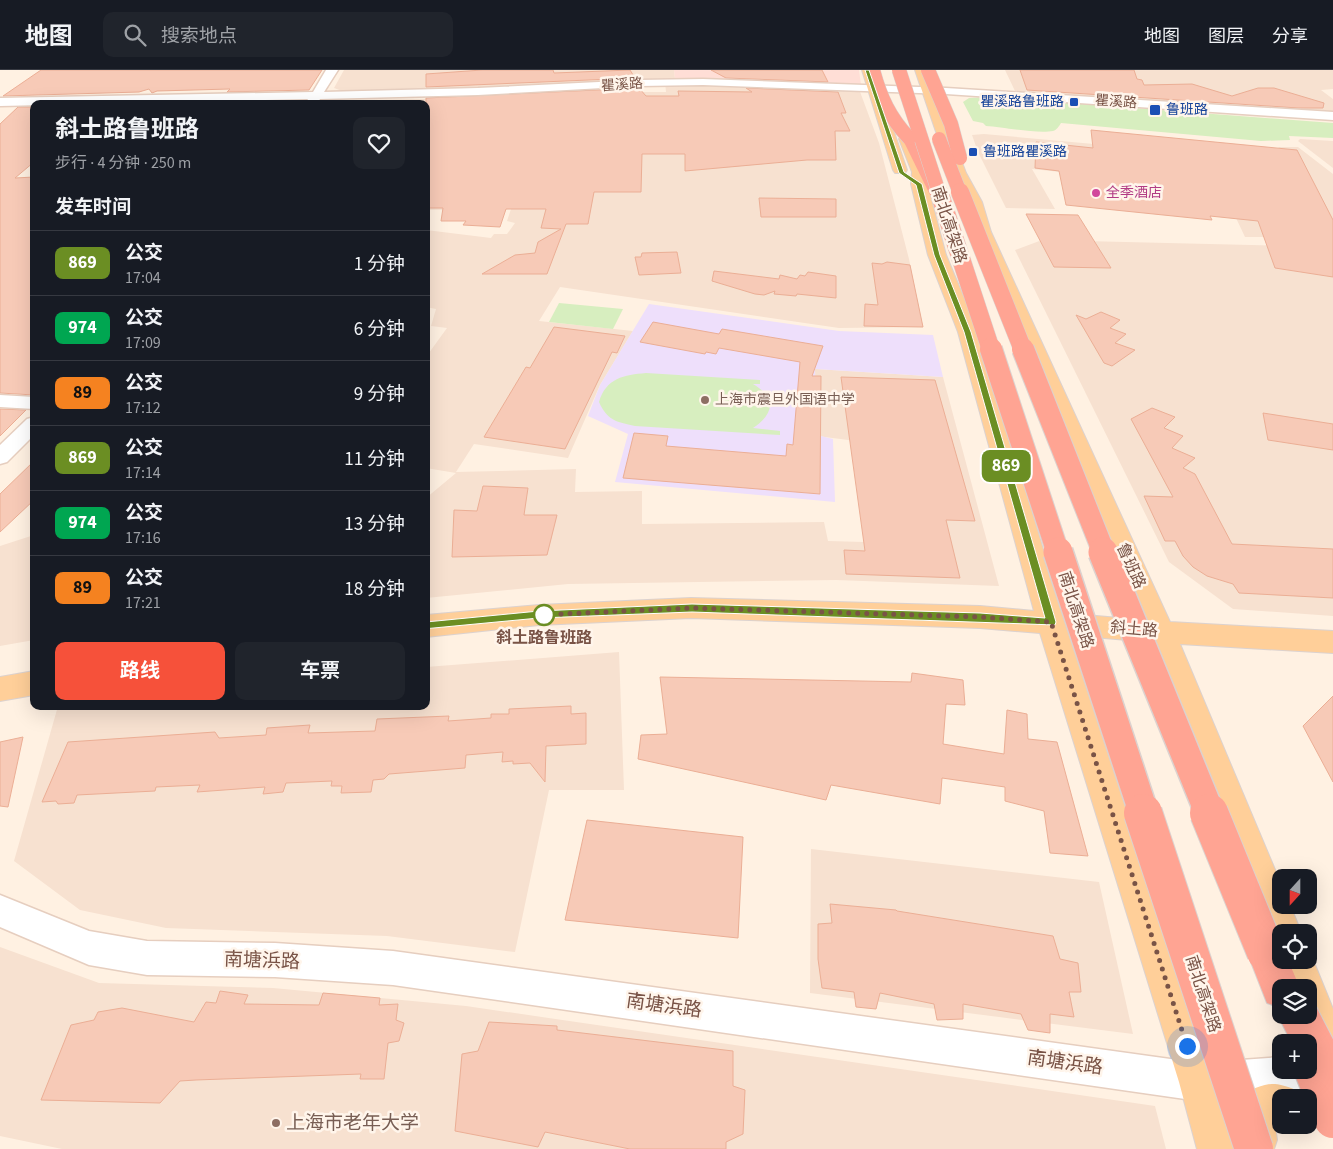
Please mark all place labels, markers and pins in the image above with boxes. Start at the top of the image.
place label: 瞿溪路鲁班路 [980,92,1064,112]
marker: 瞿溪路鲁班路 [1068,96,1080,108]
place label: 鲁班路 [1166,100,1208,120]
marker: 鲁班路 [1148,103,1162,117]
place label: 鲁班路瞿溪路 [983,142,1067,162]
marker: 鲁班路瞿溪路 [967,146,979,158]
place label: 全季酒店 [1106,183,1162,203]
marker: 全季酒店 [1090,187,1102,199]
place label: 上海市震旦外国语中学 [715,390,855,410]
marker: 上海市震旦外国语中学 [699,394,711,406]
marker: 斜土路鲁班路 [533,604,555,626]
place label: 斜土路鲁班路 [496,627,592,649]
place label: 上海市老年大学 [286,1110,419,1137]
marker: 上海市老年大学 [270,1117,282,1129]

